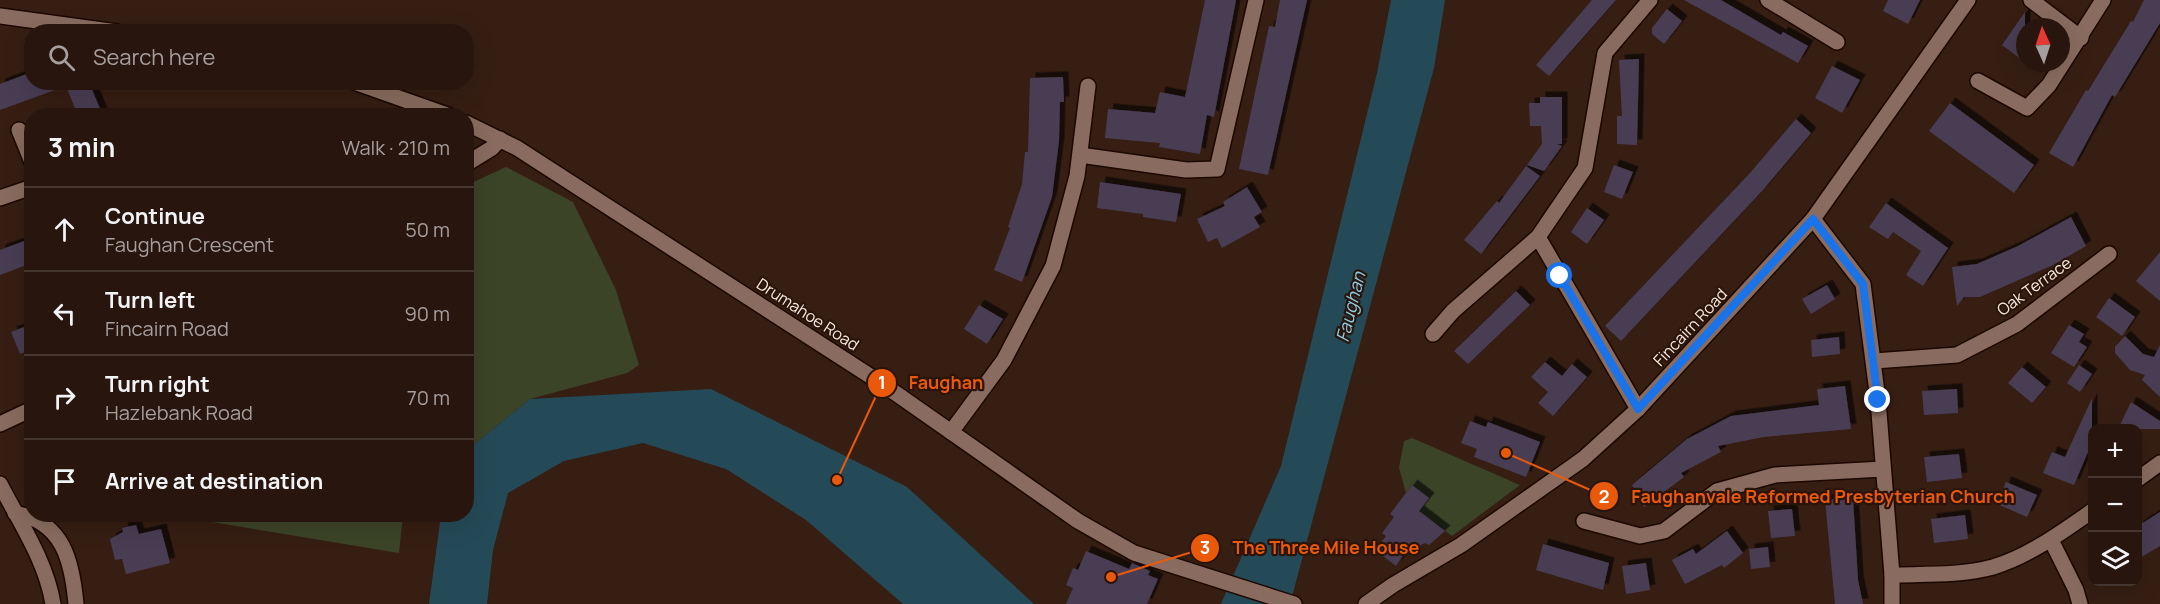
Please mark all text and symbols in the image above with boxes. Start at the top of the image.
north arrow [2016,18,2070,72]
search box [24,24,474,90]
icon: search [45,41,78,74]
text: Search here [93,42,215,72]
text: 3 min [48,129,115,165]
text: Walk · 210 m [342,134,450,161]
text: Continue [105,201,205,231]
icon: ahead [48,213,81,246]
text: 50 m [405,216,450,243]
text: Faughan Crescent [105,231,274,258]
street label: Oak Terrace [1992,251,2076,321]
route start [1546,262,1572,288]
water label: Faughan [1330,268,1371,344]
street label: Drumahoe Road [753,273,863,355]
street label: Fincairn Road [1648,283,1732,371]
text: Turn left [105,285,195,315]
icon: left [48,297,81,330]
text: 90 m [404,300,450,327]
text: Fincairn Road [105,315,229,342]
callout: Faughan [867,365,996,401]
text: Turn right [105,369,210,399]
text: 1 [878,370,886,394]
text: Faughan [909,370,983,394]
icon: right [48,381,81,414]
text: 70 m [407,384,450,411]
route end [1864,386,1890,412]
text: Hazlebank Road [105,399,253,426]
map controls [2088,424,2142,586]
button: + [2088,424,2142,478]
icon: arrive [48,465,81,498]
text: Arrive at destination [105,466,323,496]
callout: Faughanvale Reformed Presbyterian Church [1589,478,2026,514]
button: − [2088,478,2142,532]
text: 2 [1599,484,1609,508]
text: Faughanvale Reformed Presbyterian Church [1631,484,2015,508]
callout: The Three Mile House [1190,530,1431,566]
button: layers [2088,532,2142,586]
text: 3 [1200,535,1210,559]
text: The Three Mile House [1233,535,1420,559]

